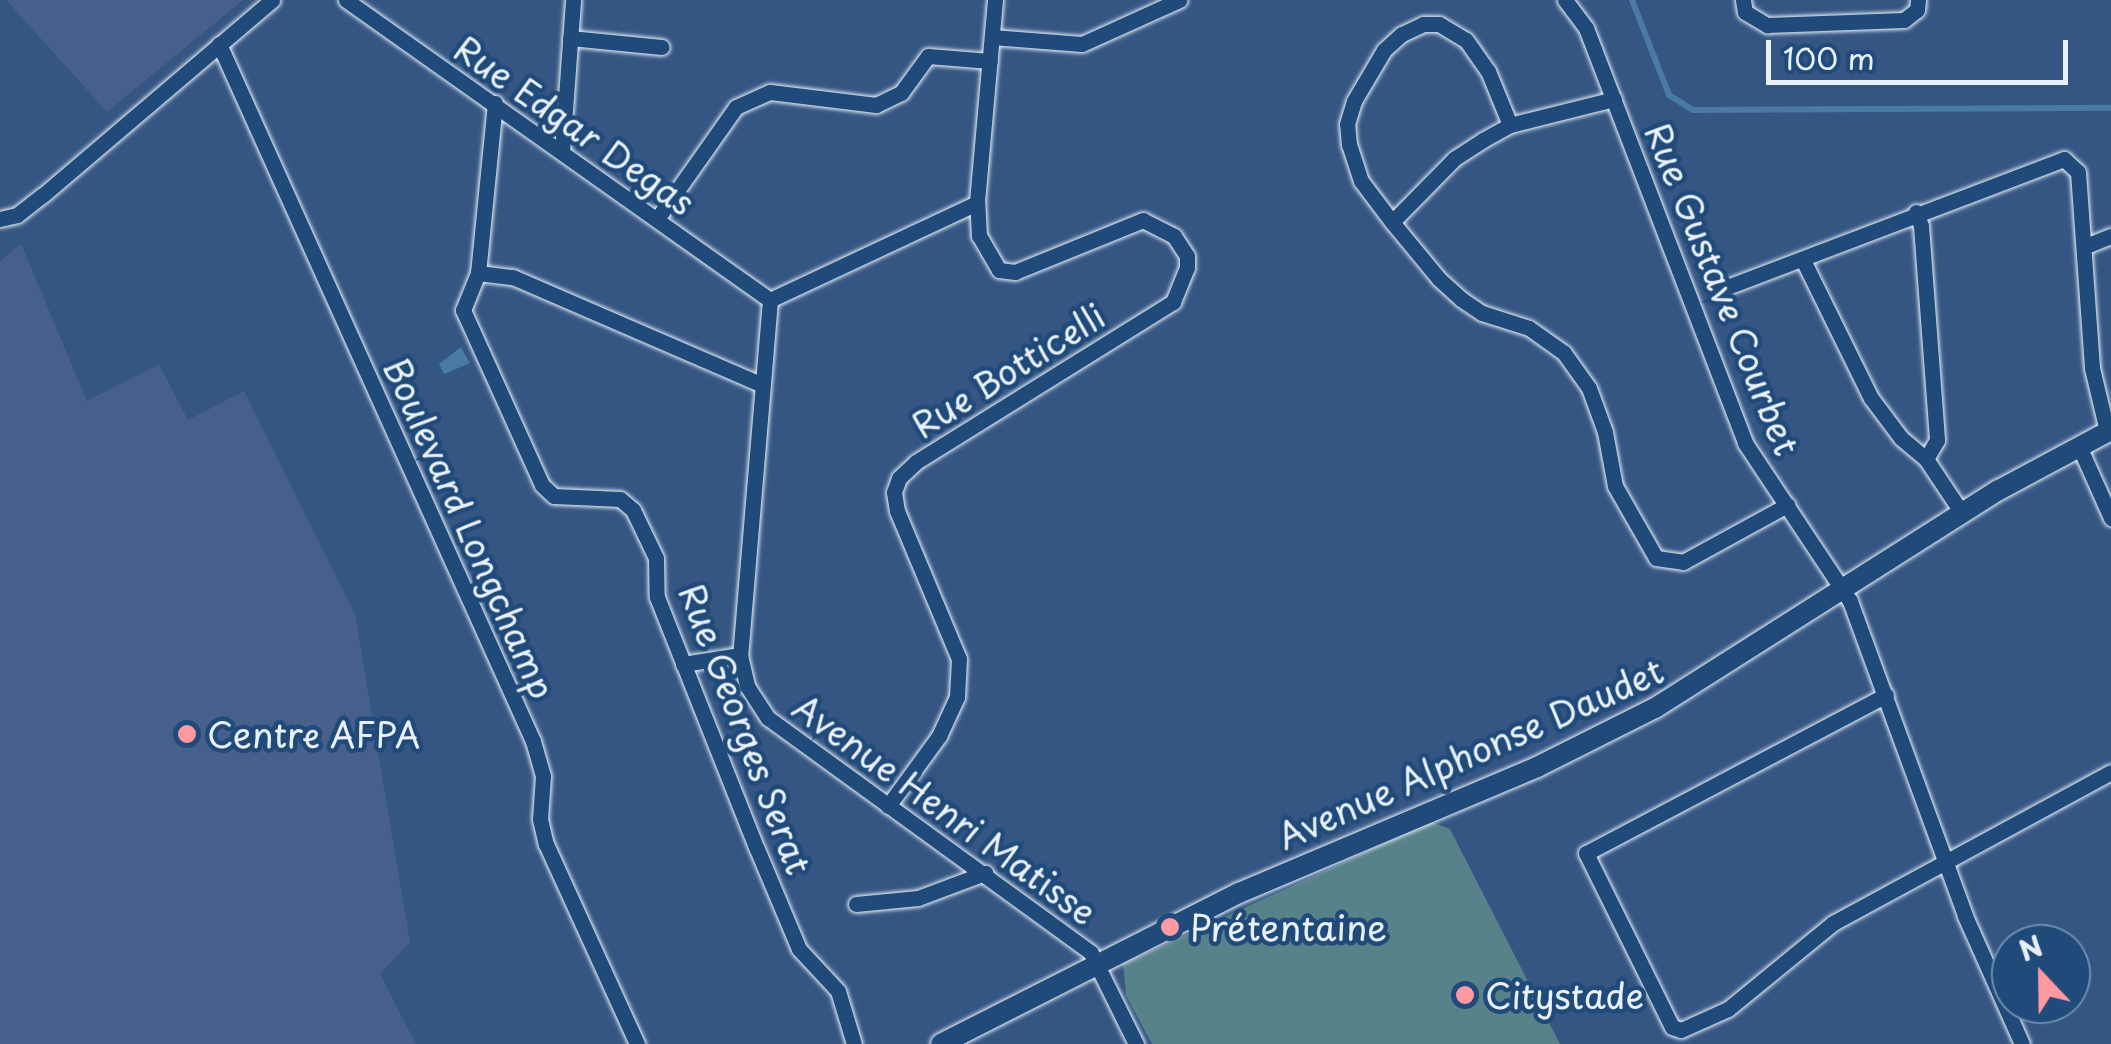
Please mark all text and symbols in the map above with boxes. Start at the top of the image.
scale bar [1771,20,2074,82]
street label: Rue Edgar Degas [445,25,705,225]
text: 100 m [1783,35,1875,80]
street label: Rue Gustave Courbet [1637,116,1809,462]
street label: Rue Botticelli [902,293,1114,447]
street label: Boulevard Longchamp [376,351,564,705]
street label: Rue Georges Serat [670,574,822,884]
street label: Avenue Alphonse Daudet [1271,649,1669,857]
street label: Avenue Henri Matisse [785,685,1105,933]
place label: Centre AFPA [207,713,424,755]
marker: Centre AFPA [176,723,198,745]
place label: Prétentaine [1190,906,1387,948]
marker: Prétentaine [1159,916,1181,938]
text: N [2012,923,2049,972]
north arrow [1991,924,2091,1024]
place label: Citystade [1485,974,1644,1016]
marker: Citystade [1454,984,1476,1006]

